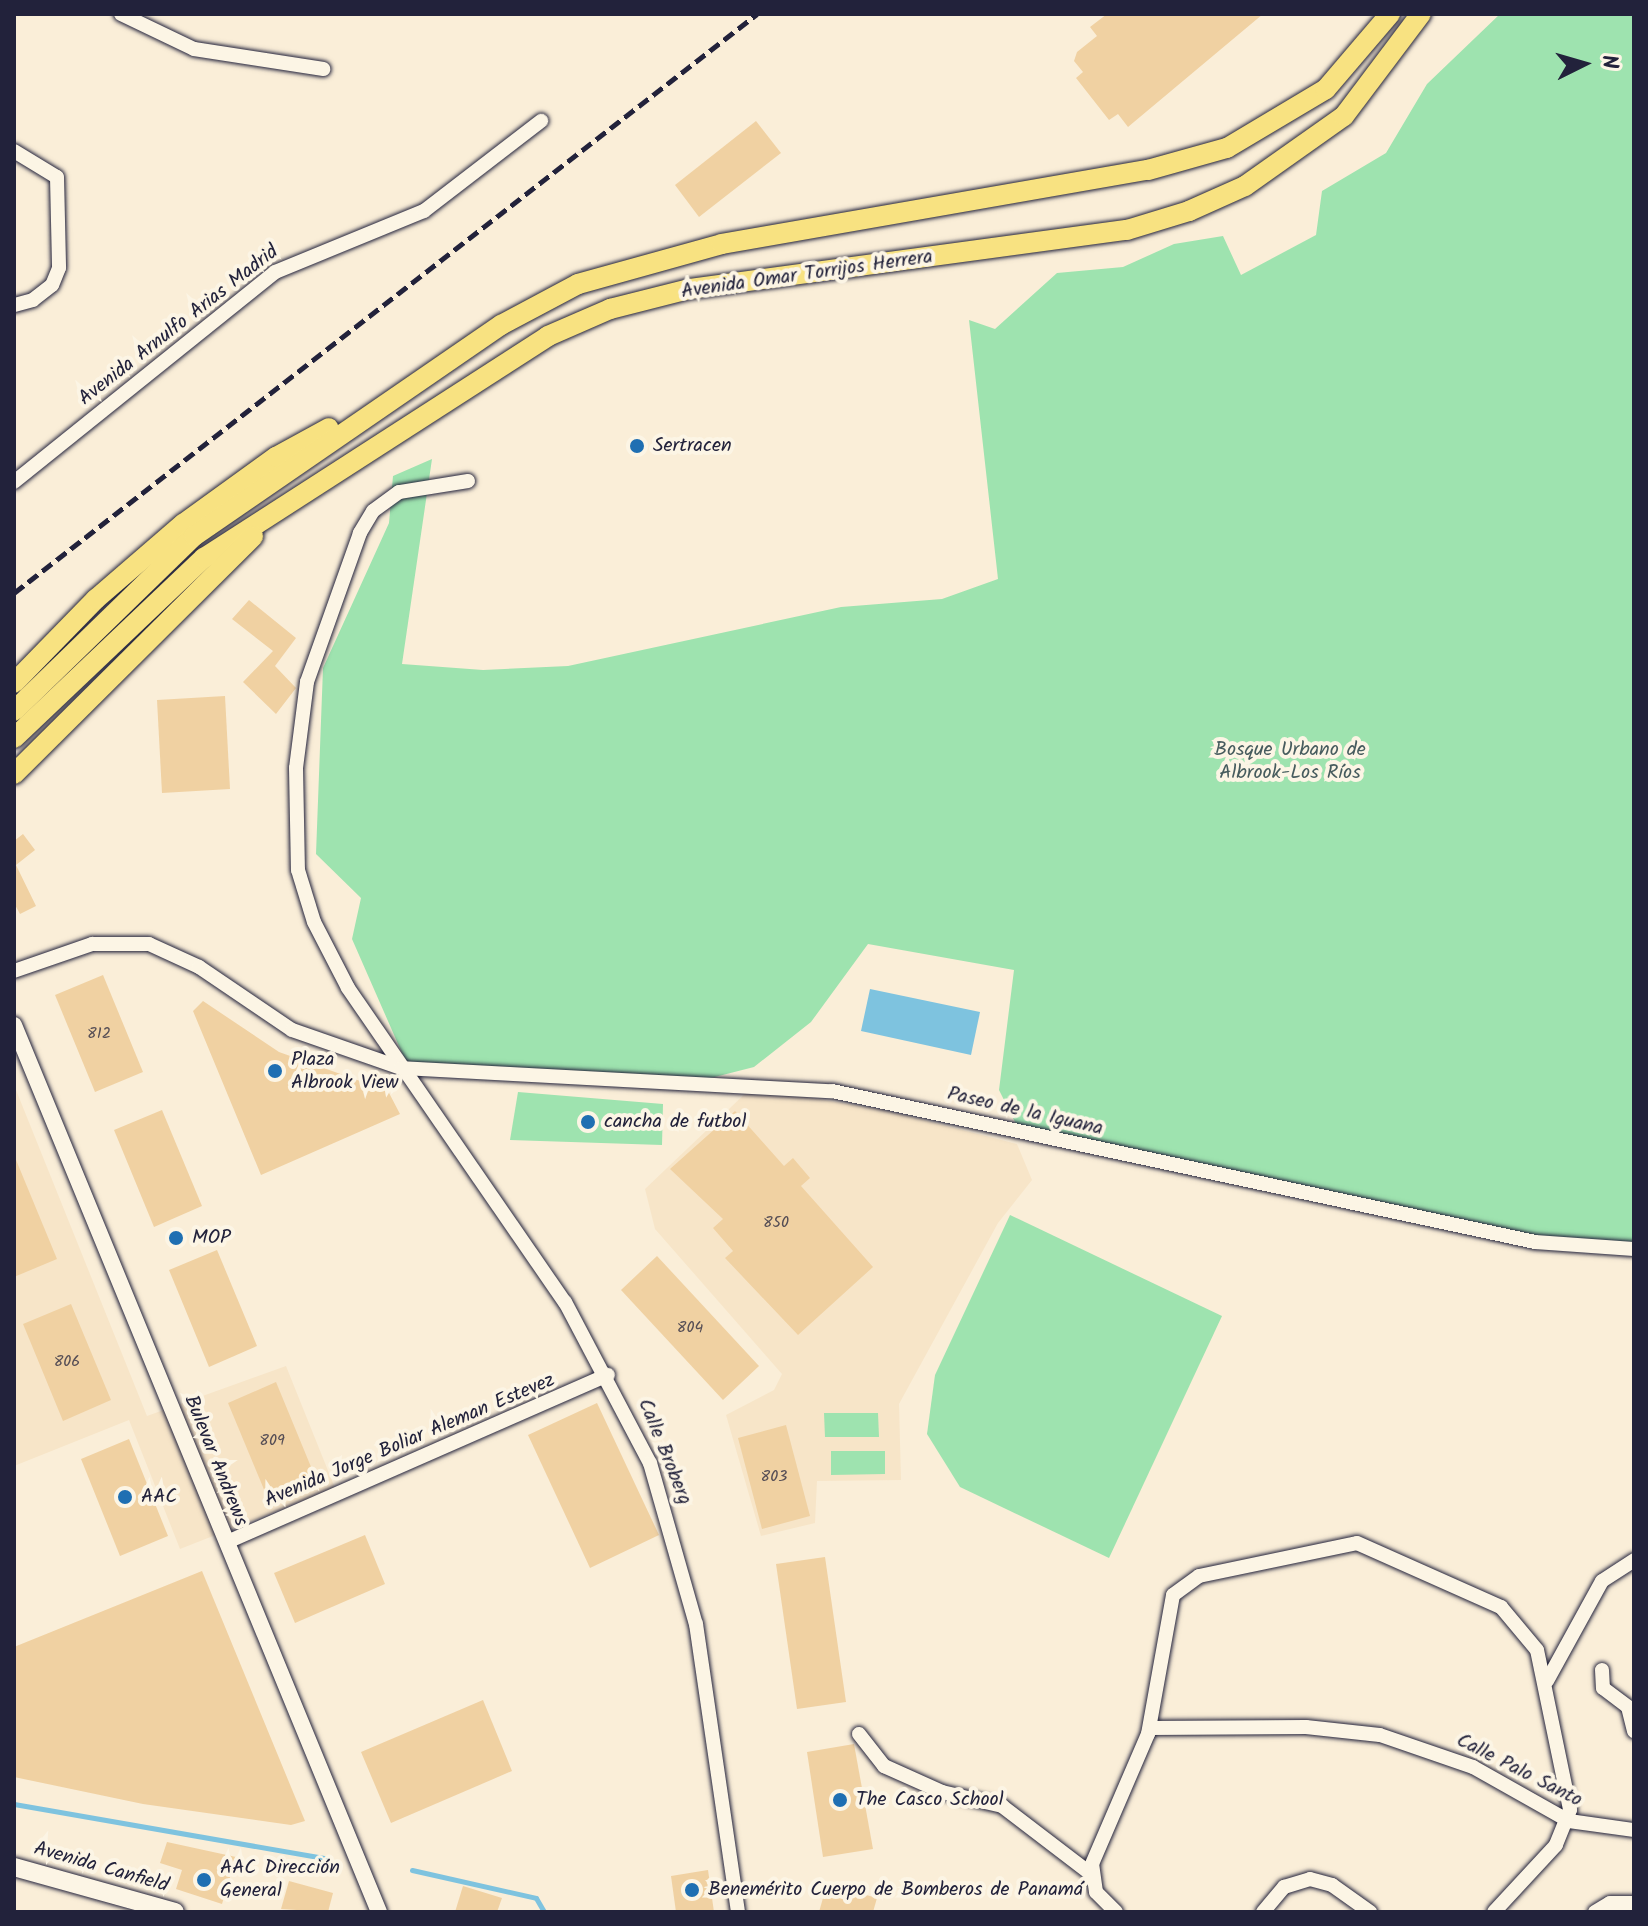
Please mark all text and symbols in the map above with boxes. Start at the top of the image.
north arrow [1544,24,1624,104]
text: N [1590,53,1626,70]
street label: Avenida Arnulfo Arias Madrid [74,241,284,411]
street label: Avenida Omar Torrijos Herrera [680,245,934,305]
place label: Sertracen [653,434,732,458]
marker: Sertracen [628,437,646,455]
park label: Bosque Urbano de Albrook-Los Ríos [1214,738,1366,785]
house number: 812 [87,1024,111,1044]
place label: Plaza Albrook View [291,1048,399,1095]
marker: Plaza Albrook View [266,1062,284,1080]
street label: Paseo de la Iguana [945,1082,1105,1142]
place label: cancha de futbol [604,1110,746,1134]
marker: cancha de futbol [579,1113,597,1131]
house number: 850 [763,1213,789,1233]
place label: MOP [192,1226,231,1250]
marker: MOP [167,1229,185,1247]
house number: 804 [677,1318,703,1338]
house number: 806 [54,1352,80,1372]
street label: Avenida Jorge Boliar Aleman Estevez [261,1369,559,1513]
street label: Bulevar Andrews [178,1392,252,1530]
street label: Calle Broberg [632,1395,696,1509]
house number: 809 [259,1431,285,1451]
house number: 803 [761,1467,787,1487]
place label: AAC [141,1485,177,1509]
marker: AAC [116,1488,134,1506]
street label: Calle Palo Santo [1452,1729,1586,1813]
place label: The Casco School [856,1788,1004,1812]
marker: The Casco School [831,1791,849,1809]
street label: Avenida Canfield [31,1837,171,1899]
place label: AAC Dirección General [220,1856,340,1903]
marker: AAC Dirección General [195,1871,213,1889]
place label: Benemérito Cuerpo de Bomberos de Panamá [708,1878,1083,1902]
marker: Benemérito Cuerpo de Bomberos de Panamá [683,1881,701,1899]

